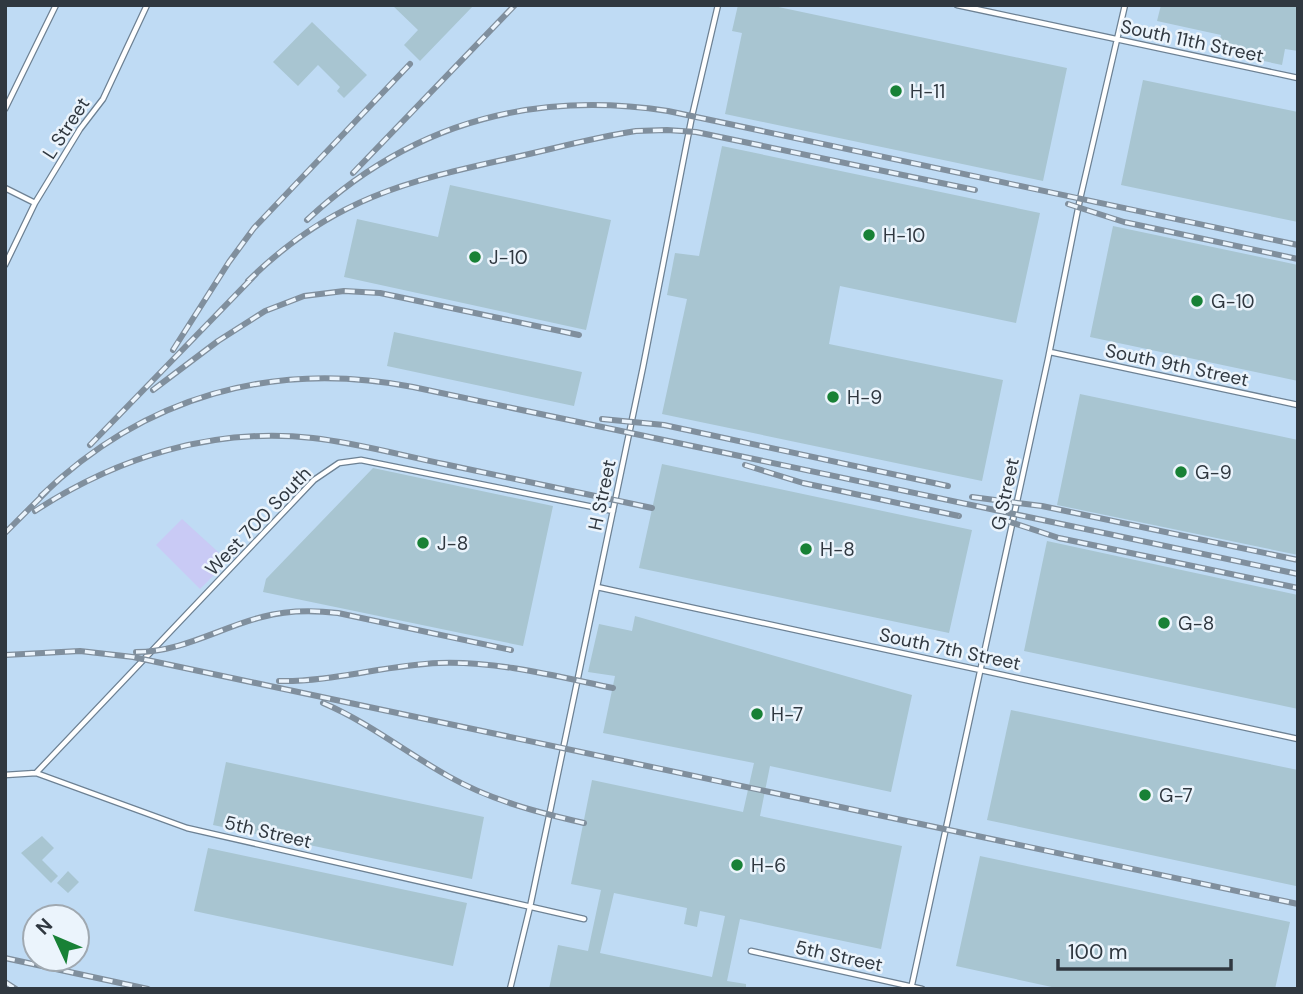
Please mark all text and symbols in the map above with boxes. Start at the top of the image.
street label: South 11th Street [1118,14,1266,68]
place label: H-11 [910,79,945,104]
marker: H-11 [888,83,904,99]
street label: L Street [37,92,95,164]
place label: H-10 [883,223,925,248]
marker: H-10 [861,227,877,243]
place label: J-10 [489,245,528,270]
marker: J-10 [467,249,483,265]
place label: G-10 [1211,289,1255,314]
marker: G-10 [1189,293,1205,309]
street label: South 9th Street [1103,338,1251,392]
place label: H-9 [847,385,882,410]
marker: H-9 [825,389,841,405]
street label: G Street [985,456,1025,532]
street label: H Street [582,457,622,533]
place label: G-9 [1195,460,1232,485]
street label: West 700 South [200,461,316,581]
marker: G-9 [1173,464,1189,480]
place label: J-8 [437,531,468,556]
marker: J-8 [415,535,431,551]
place label: H-8 [820,537,855,562]
marker: H-8 [798,541,814,557]
place label: G-8 [1178,611,1214,636]
marker: G-8 [1156,615,1172,631]
street label: South 7th Street [877,622,1023,676]
place label: H-7 [771,702,803,727]
marker: H-7 [749,706,765,722]
place label: G-7 [1159,783,1193,808]
marker: G-7 [1137,787,1153,803]
street label: 5th Street [222,810,314,854]
place label: H-6 [751,853,786,878]
marker: H-6 [729,857,745,873]
north arrow [21,903,91,973]
text: N [30,913,58,940]
scale bar [1058,928,1231,972]
street label: 5th Street [793,935,885,977]
text: 100 m [1068,938,1128,966]

